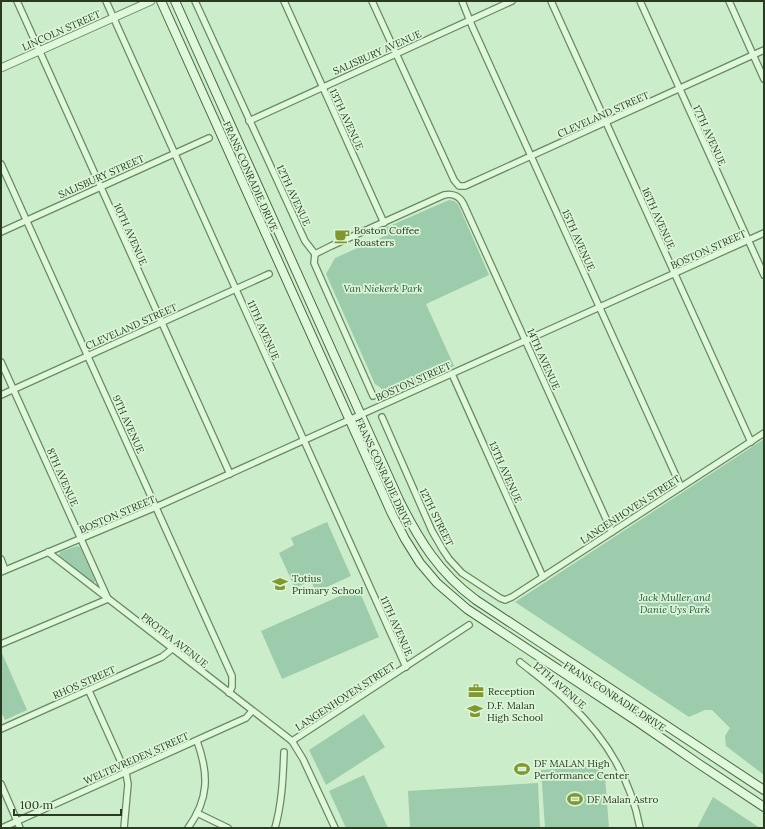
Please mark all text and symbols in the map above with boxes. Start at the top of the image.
street label: LINCOLN STREET [20,7,103,54]
street label: SALISBURY AVENUE [331,27,423,78]
street label: 13TH AVENUE [327,87,366,152]
street label: CLEVELAND STREET [555,88,652,140]
street label: 17TH AVENUE [690,103,729,168]
street label: FRANS CONRADIE DRIVE [220,119,281,233]
street label: SALISBURY STREET [56,151,147,201]
street label: 12TH AVENUE [274,163,313,228]
street label: 16TH AVENUE [639,185,678,251]
street label: 10TH AVENUE [111,201,150,267]
street label: 15TH AVENUE [559,207,598,273]
place label: Boston Coffee Roasters [354,224,420,249]
cafe icon: Boston Coffee Roasters [333,227,351,245]
street label: BOSTON STREET [668,227,749,272]
park label: Van Niekerk Park [343,282,423,295]
street label: 11TH AVENUE [245,298,283,362]
street label: CLEVELAND STREET [83,300,180,352]
street label: 14TH AVENUE [524,326,563,392]
street label: BOSTON STREET [373,359,454,404]
street label: 9TH AVENUE [110,393,147,455]
street label: FRANS CONRADIE DRIVE [352,415,415,529]
street label: 13TH AVENUE [486,439,525,505]
street label: 8TH AVENUE [44,446,81,508]
street label: LANGENHOVEN STREET [578,472,683,547]
street label: 12TH STREET [417,486,456,549]
street label: BOSTON STREET [77,492,158,536]
place label: Totius Primary School [292,572,363,597]
school or university icon: Totius Primary School [271,575,289,593]
park label: Jack Muller and Danie Uys Park [638,591,711,616]
street label: 11TH AVENUE [378,594,416,658]
street label: PROTEA AVENUE [139,610,211,671]
street label: LANGENHOVEN STREET [293,659,398,734]
street label: 12TH AVENUE [531,659,589,712]
street label: FRANS CONRADIE DRIVE [561,659,668,734]
street label: RHOS STREET [51,663,118,702]
office icon: Reception [467,682,485,700]
place label: Reception [488,685,535,698]
place label: D.F. Malan High School [487,699,544,724]
school or university icon: D.F. Malan High School [466,702,484,720]
street label: WELTEVREDEN STREET [81,729,191,788]
place label: DF MALAN High Performance Center [534,757,629,782]
sports icon: DF MALAN High Performance Center [513,760,531,778]
sports icon: DF Malan Astro [566,790,584,808]
scale bar [14,791,121,817]
place label: DF Malan Astro [587,793,658,806]
text: 100 m [20,797,53,812]

